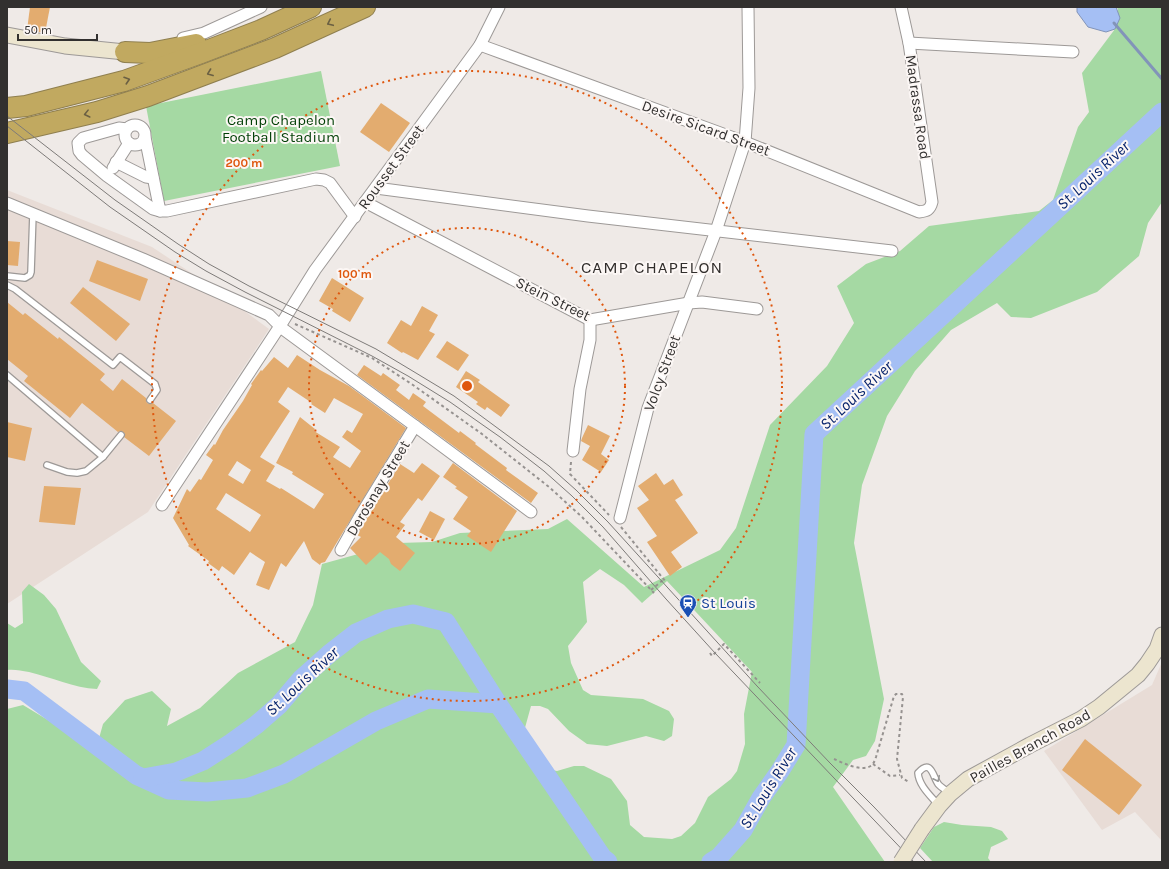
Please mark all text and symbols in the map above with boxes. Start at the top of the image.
scale bar [18,16,97,42]
one-way arrow [326,18,334,26]
text: 50 m [24,23,52,37]
street label: Madrassa Road [902,53,934,161]
one-way arrow [206,68,213,76]
one-way arrow [123,76,130,85]
street label: Desire Sicard Street [639,96,773,160]
one-way arrow [83,110,90,118]
park label: Camp Chapelon Football Stadium [222,111,340,146]
street label: Rousset Street [354,121,428,213]
water label: St. Louis River [1053,136,1133,213]
text: 200 m [226,156,262,170]
district label: CAMP CHAPELON [581,257,723,277]
text: 100 m [338,267,372,281]
street label: Stein Street [513,273,594,325]
street label: Volcy Street [640,332,684,414]
water label: St. Louis River [816,356,896,433]
centre of rings [460,379,474,393]
street label: Derosnay Street [342,437,414,539]
station icon: St Louis [678,593,698,618]
place label: St Louis [701,594,756,612]
water label: St. Louis River [262,642,342,719]
street label: Pailles Branch Road [966,705,1094,787]
water label: St. Louis River [736,744,801,832]
one-way arrow [932,775,940,783]

